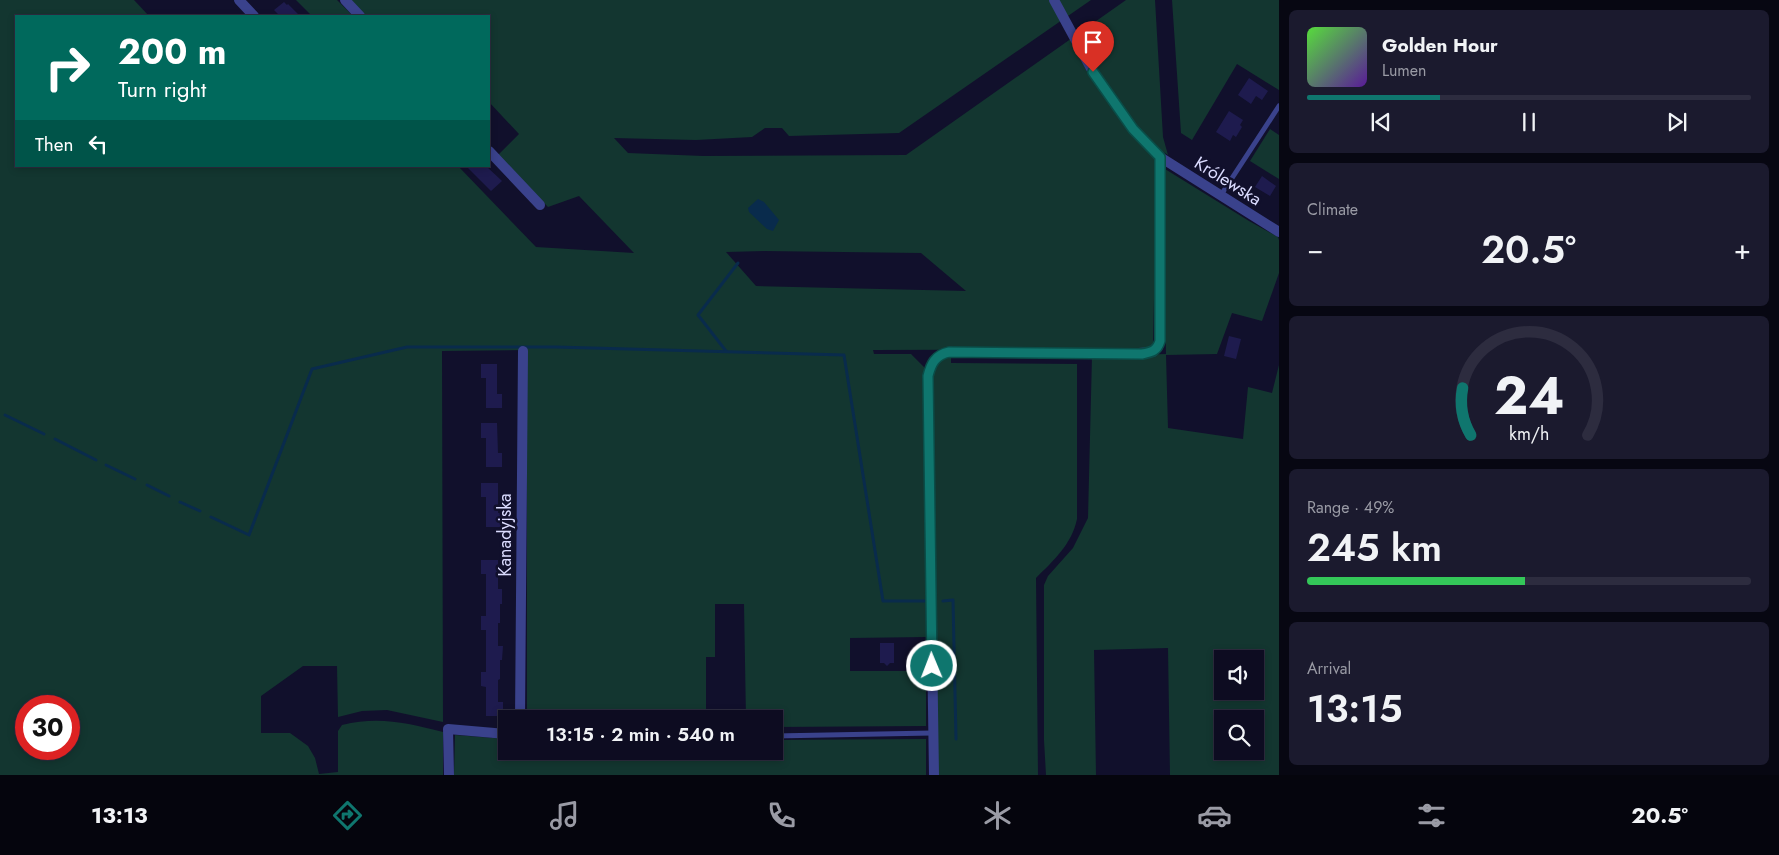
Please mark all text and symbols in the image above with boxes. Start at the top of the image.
pin [1072,21,1114,72]
text: 200 m [118,27,227,77]
icon: arrive [1079,28,1107,56]
text: Golden Hour [1382,32,1498,59]
icon: right [35,35,100,100]
text: Lumen [1382,59,1426,82]
text: Turn right [118,73,206,105]
icon: previous [1367,108,1395,136]
icon: pause [1515,108,1543,136]
icon: next [1663,108,1691,136]
icon: left [84,130,112,158]
text: Then [35,131,74,158]
street label: Królewska [1189,150,1267,212]
text: Climate [1307,198,1358,221]
text: 20.5° [1481,222,1576,277]
text: − [1307,229,1324,270]
text: + [1734,229,1751,270]
text: 24 [1494,358,1564,434]
text: km/h [1509,421,1549,447]
street label: Kanadyjska [492,493,518,577]
text: Range · 49% [1307,496,1394,519]
text: 245 km [1307,520,1442,575]
position arrow [905,639,957,691]
map controls [1214,650,1264,760]
button: sound [1214,650,1264,700]
text: Arrival [1307,657,1351,680]
text: 13:15 [1307,681,1403,736]
speed limit sign: 30 [15,695,80,760]
button: search [1214,710,1264,760]
text: 13:15 · 2 min · 540 m [546,721,735,748]
icon: directions [330,798,365,833]
icon: music [547,798,582,833]
icon: phone [764,798,799,833]
icon: climate [980,798,1015,833]
icon: car [1197,798,1232,833]
icon: filters [1414,798,1449,833]
text: 13:13 [91,799,148,831]
text: 20.5° [1631,799,1688,831]

